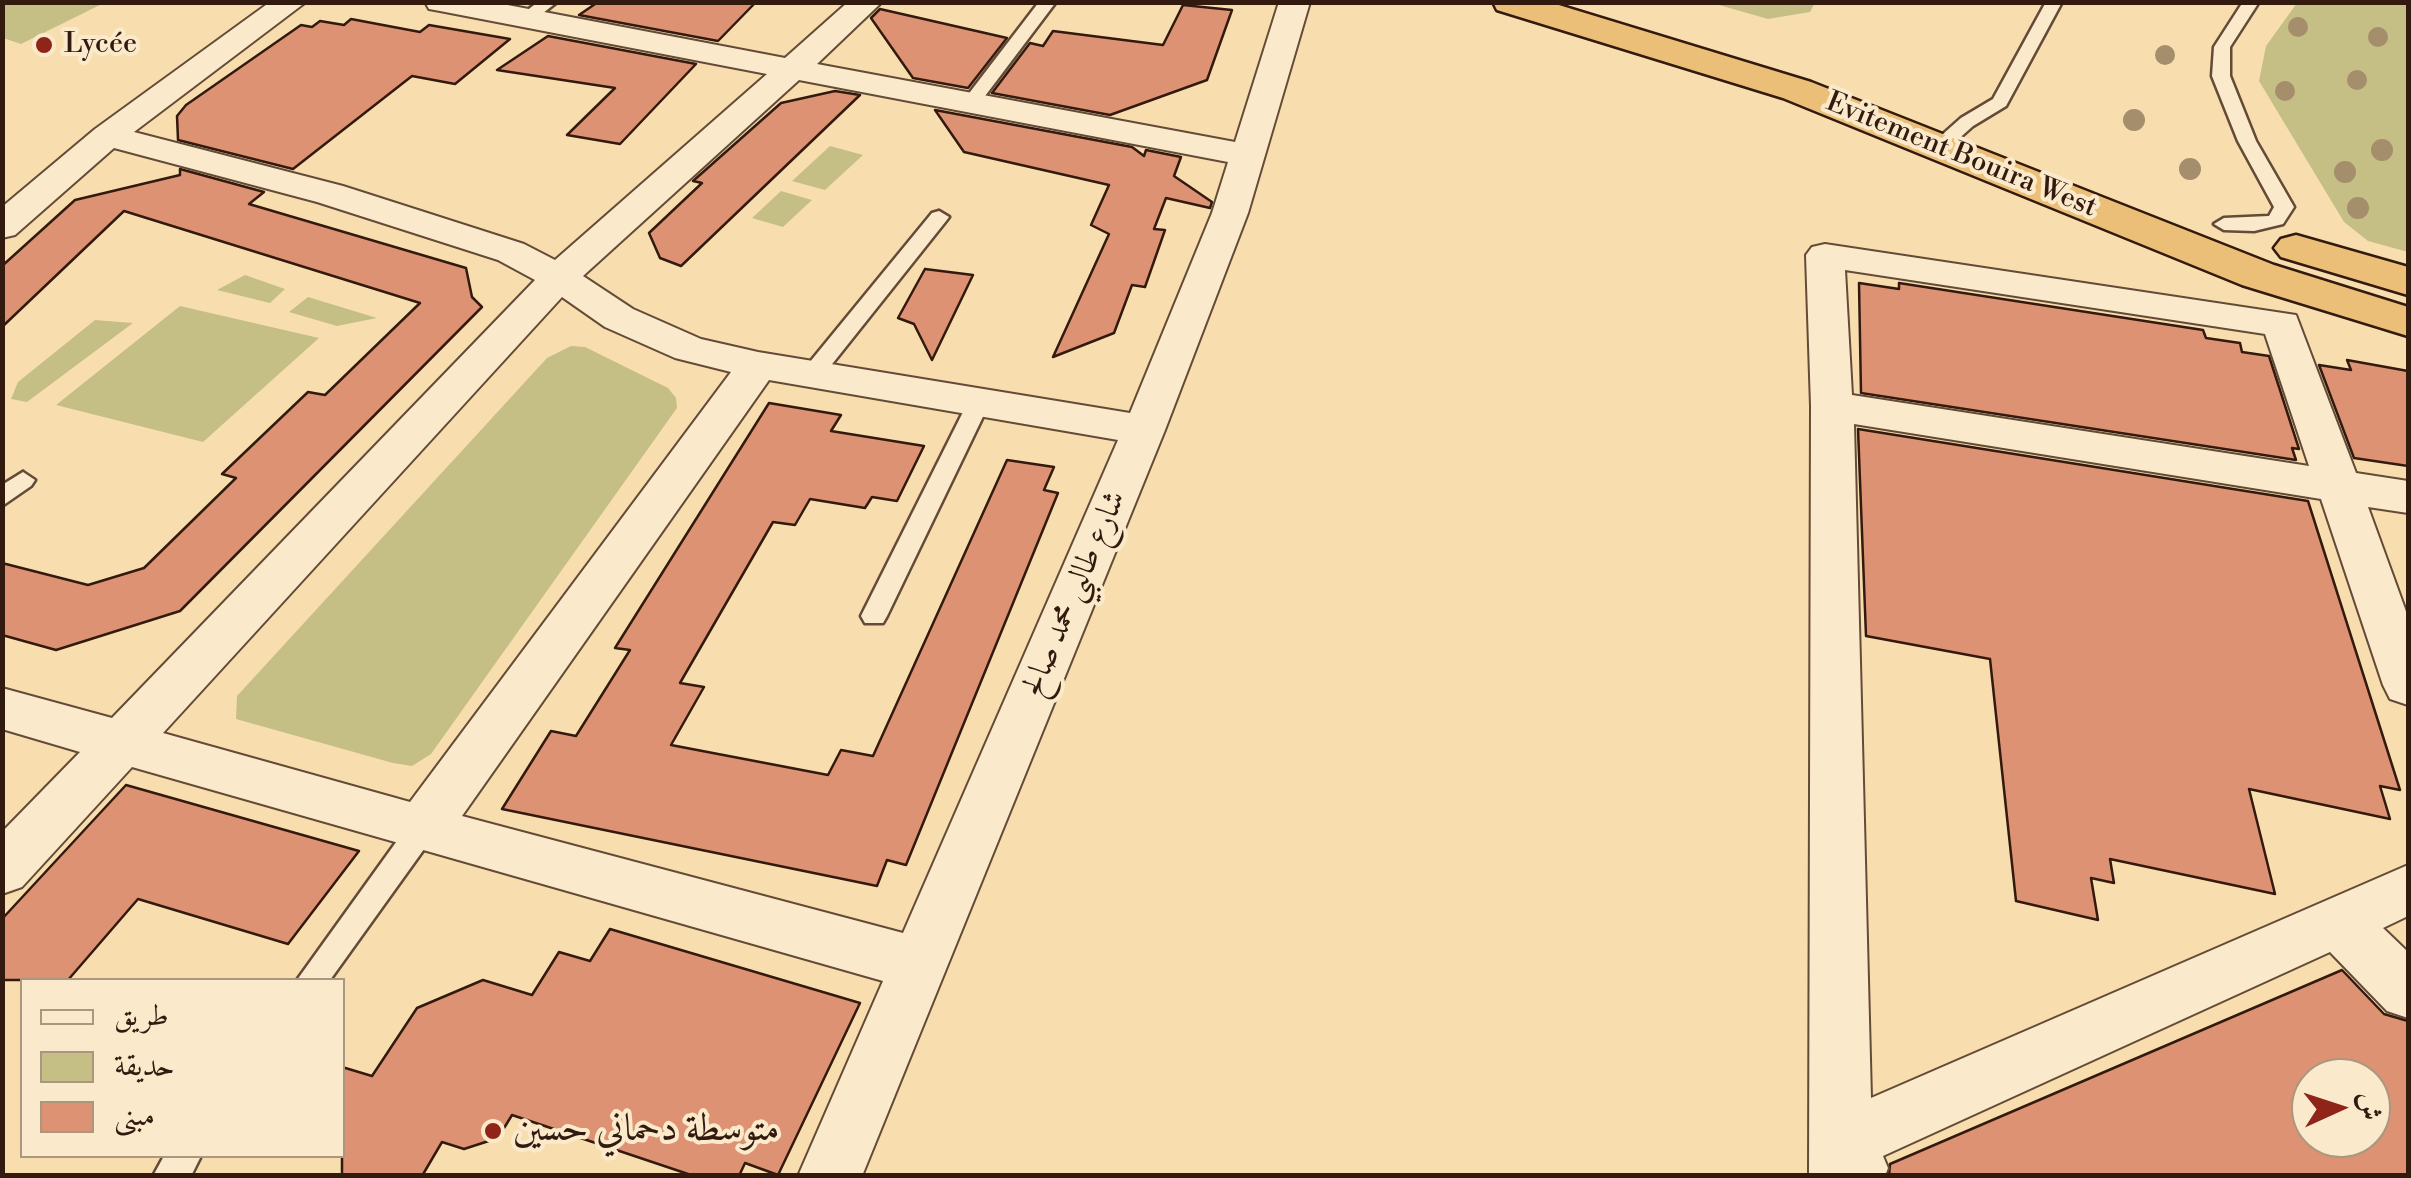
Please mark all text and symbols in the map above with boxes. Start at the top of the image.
place label: Lycée [64,28,137,62]
marker: Lycée [33,34,55,56]
street label: Evitement Bouira West [1821,86,2101,226]
street label: شارع طالبي محمد صالح [1014,485,1136,703]
legend [20,978,345,1158]
text: طريق [114,997,169,1035]
text: حديقة [114,1047,175,1085]
north arrow [2291,1058,2391,1158]
text: ش [2351,1092,2388,1121]
text: مبنى [114,1097,155,1135]
place label: متوسطة دحماني حسين [513,1108,780,1154]
marker: متوسطة دحماني حسين [482,1120,504,1142]

